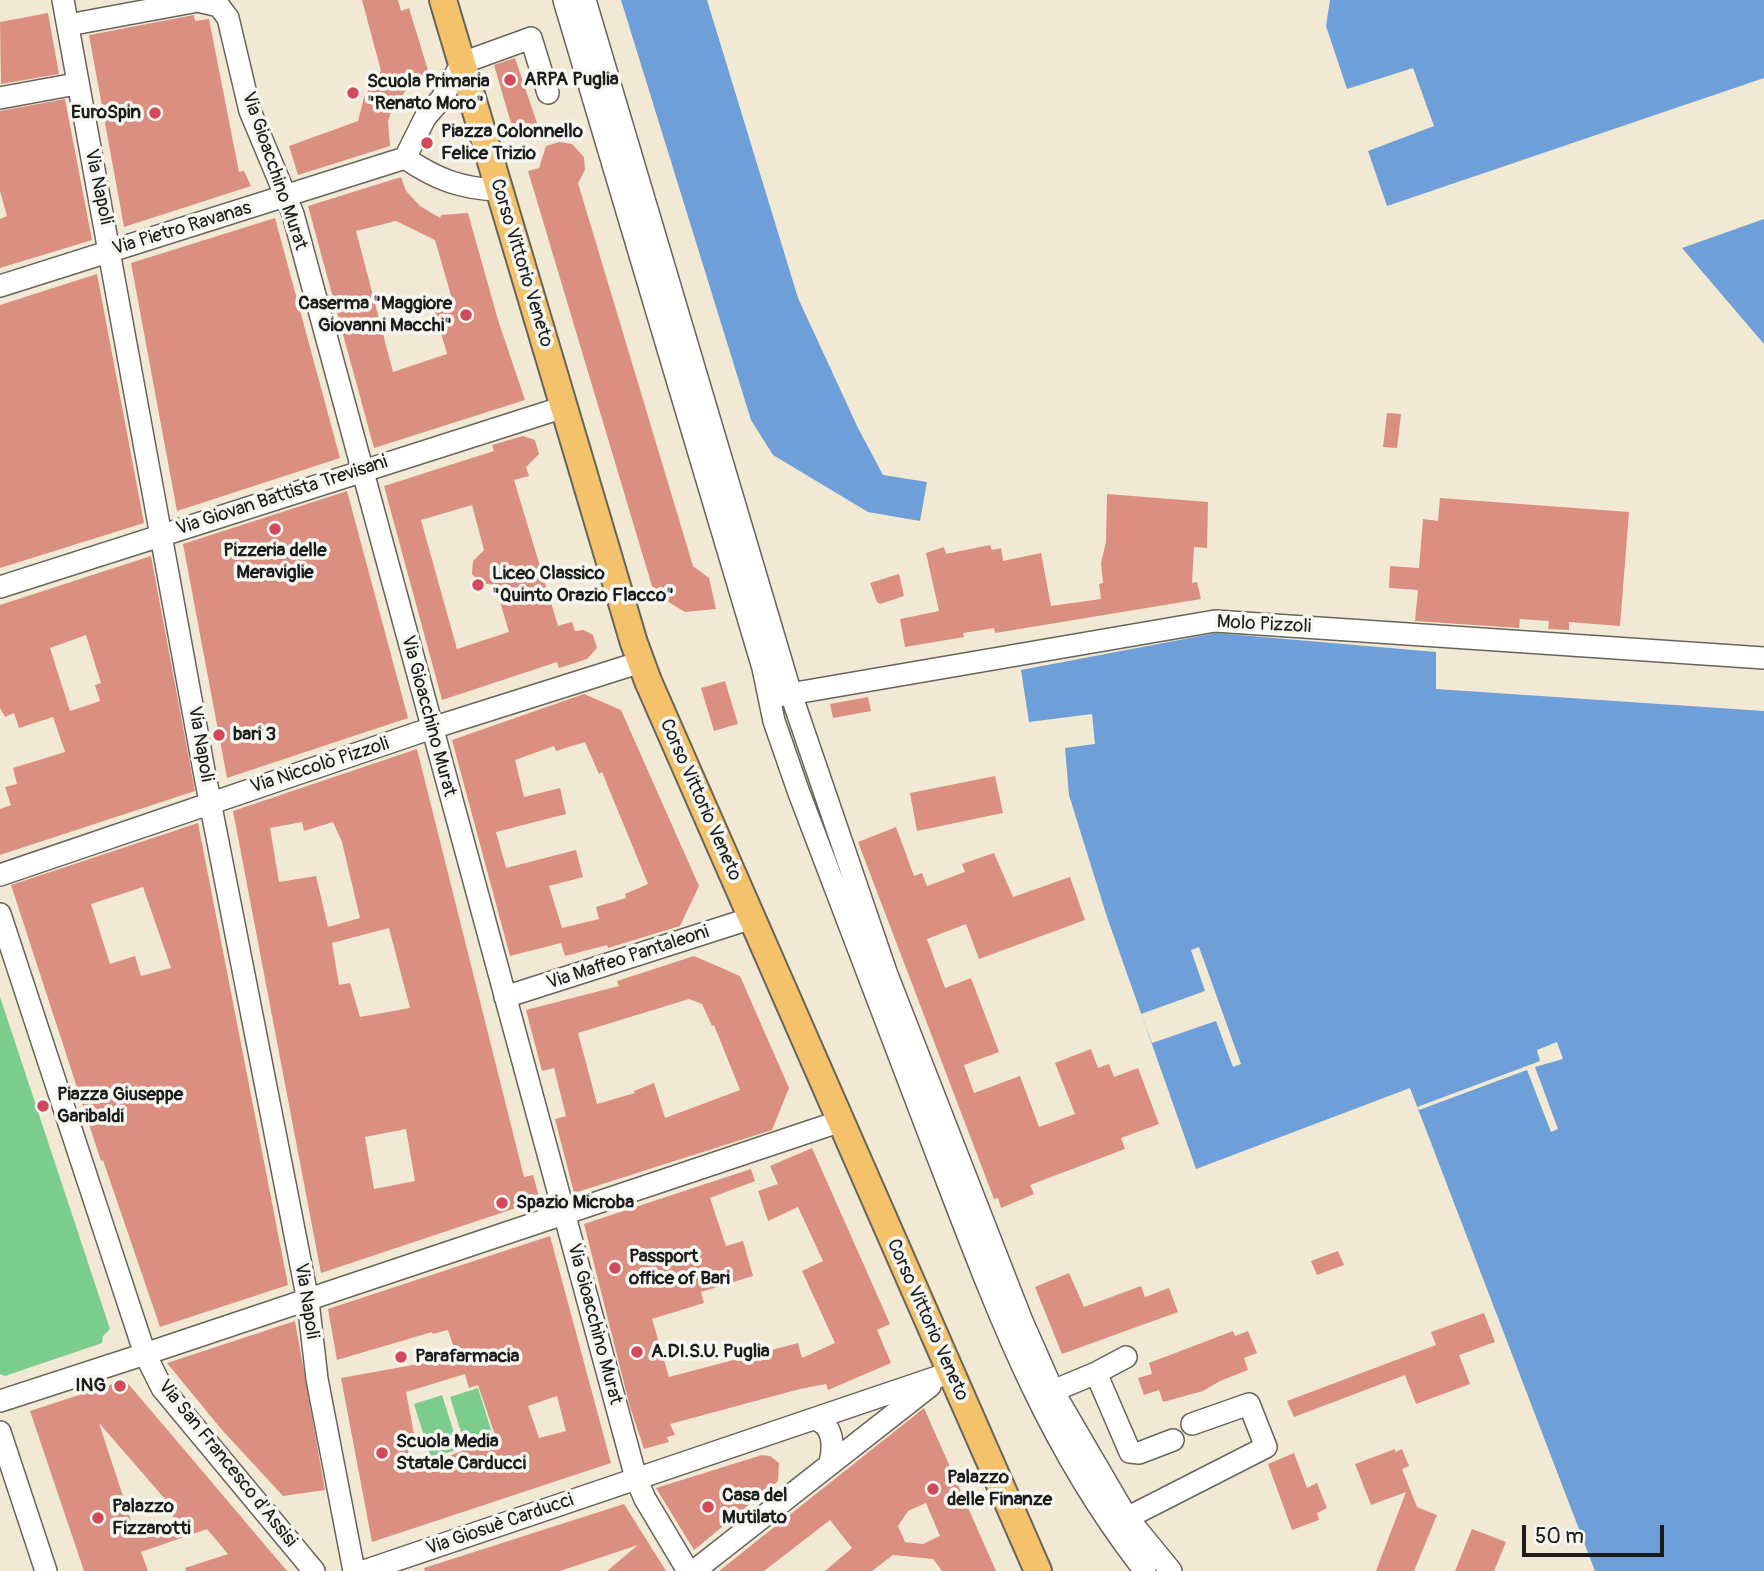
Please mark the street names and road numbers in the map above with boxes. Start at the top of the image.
street label: Via Gioacchino Murat [236,89,312,253]
street label: Via Napoli [79,147,117,227]
street label: Corso Vittorio Veneto [485,176,557,350]
street label: Via Pietro Ravanas [110,197,254,261]
street label: Via Giovan Battista Trevisani [173,451,391,541]
street label: Molo Pizzoli [1216,611,1312,639]
street label: Via Gioacchino Murat [396,633,460,799]
street label: Via Napoli [182,704,218,784]
street label: Corso Vittorio Veneto [654,716,746,884]
street label: Via Niccolò Pizzoli [248,733,392,799]
street label: Via Maffeo Pantaleoni [544,921,712,995]
street label: Corso Vittorio Veneto [881,1236,973,1404]
street label: Via Gioacchino Murat [562,1241,626,1407]
street label: Via Napoli [289,1261,323,1341]
street label: Via San Francesco d'Assisi [153,1376,301,1552]
street label: Via Giosuè Carducci [423,1489,577,1561]

